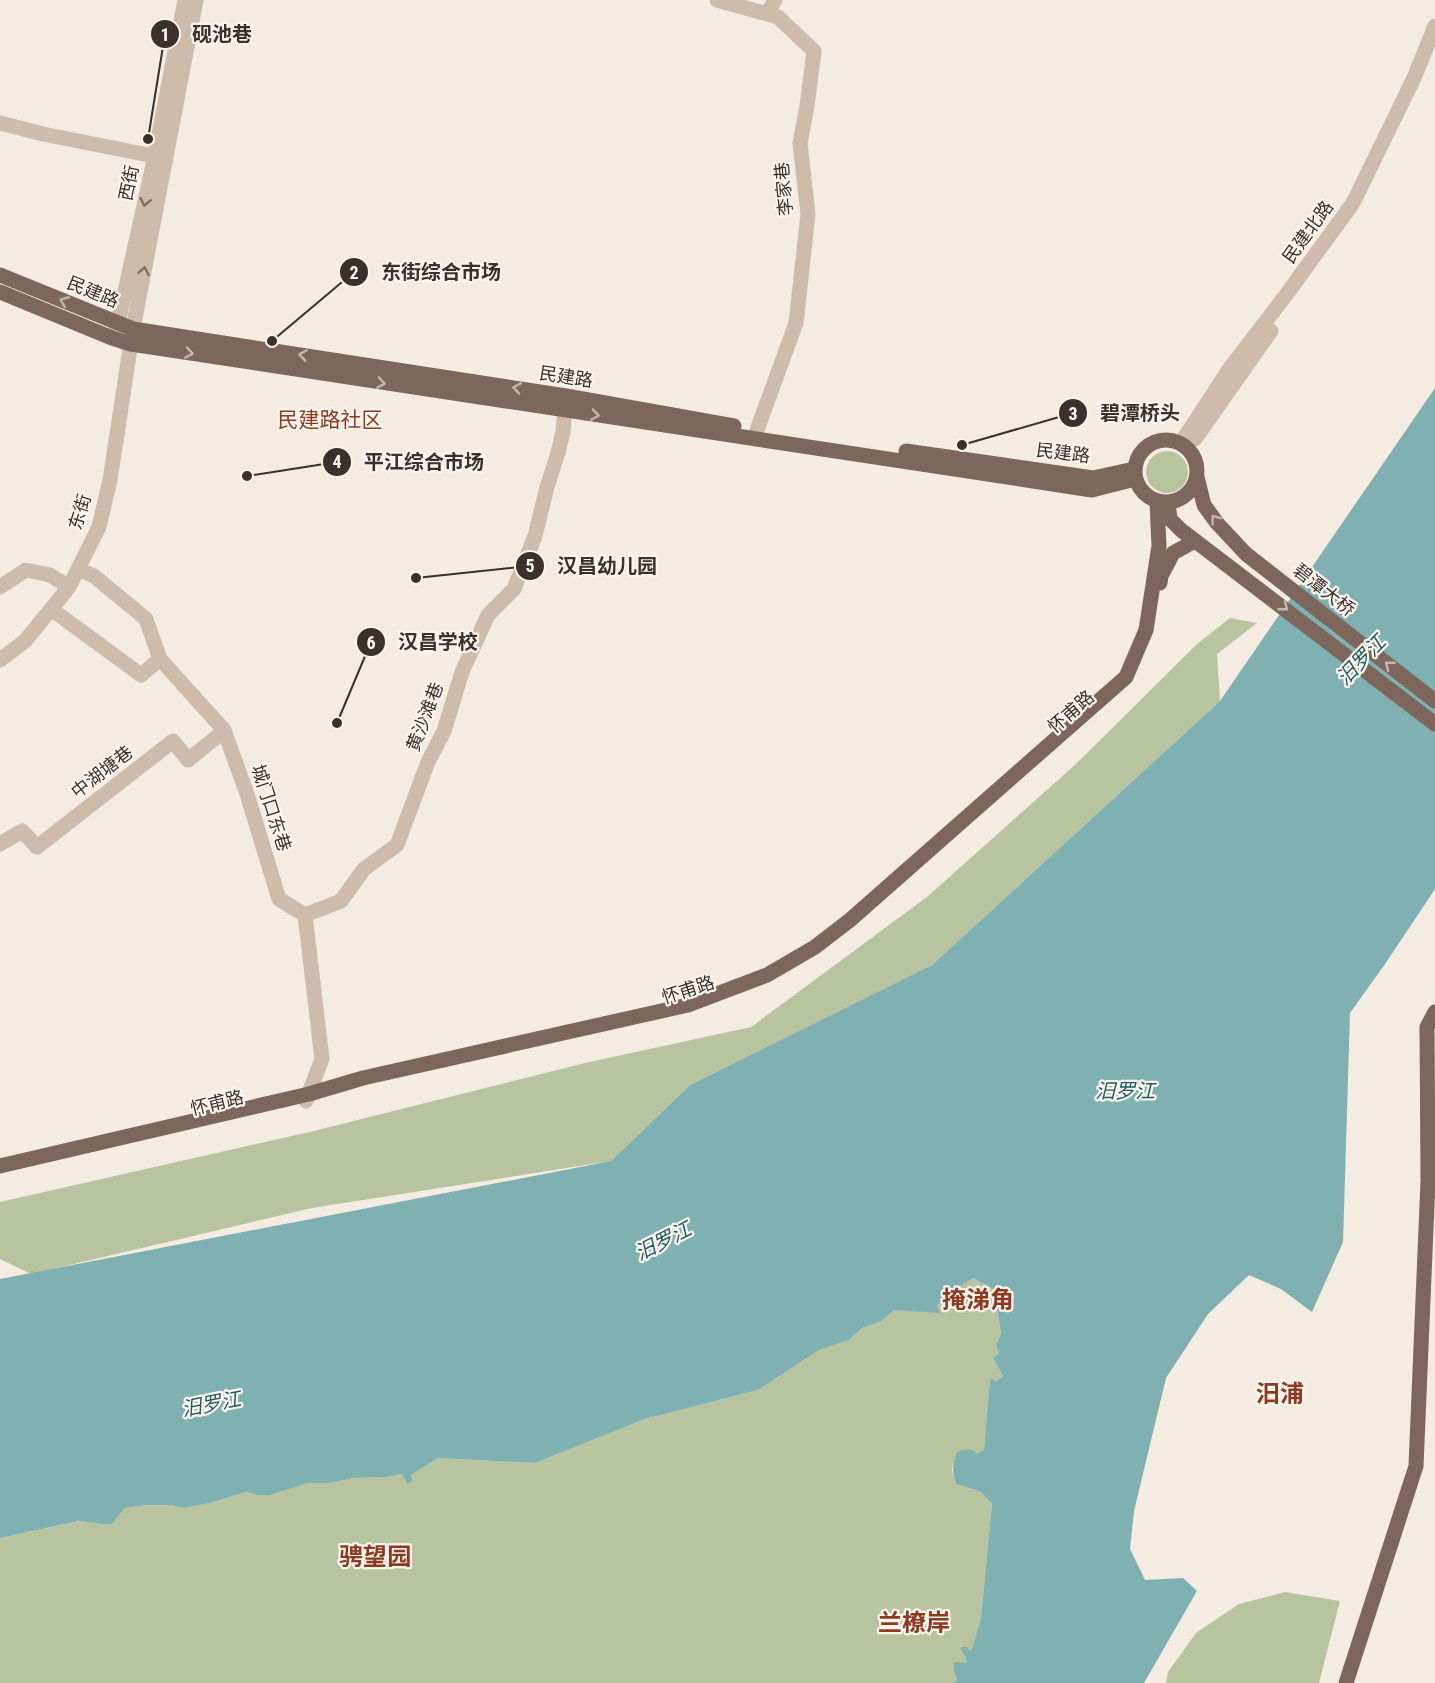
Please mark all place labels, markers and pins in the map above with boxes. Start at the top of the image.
callout: 砚池巷 [150,15,264,53]
callout: 东街综合市场 [339,253,513,291]
callout: 碧潭桥头 [1058,394,1192,432]
callout: 平江综合市场 [322,443,496,481]
callout: 汉昌幼儿园 [515,547,669,585]
callout: 汉昌学校 [356,623,490,661]

